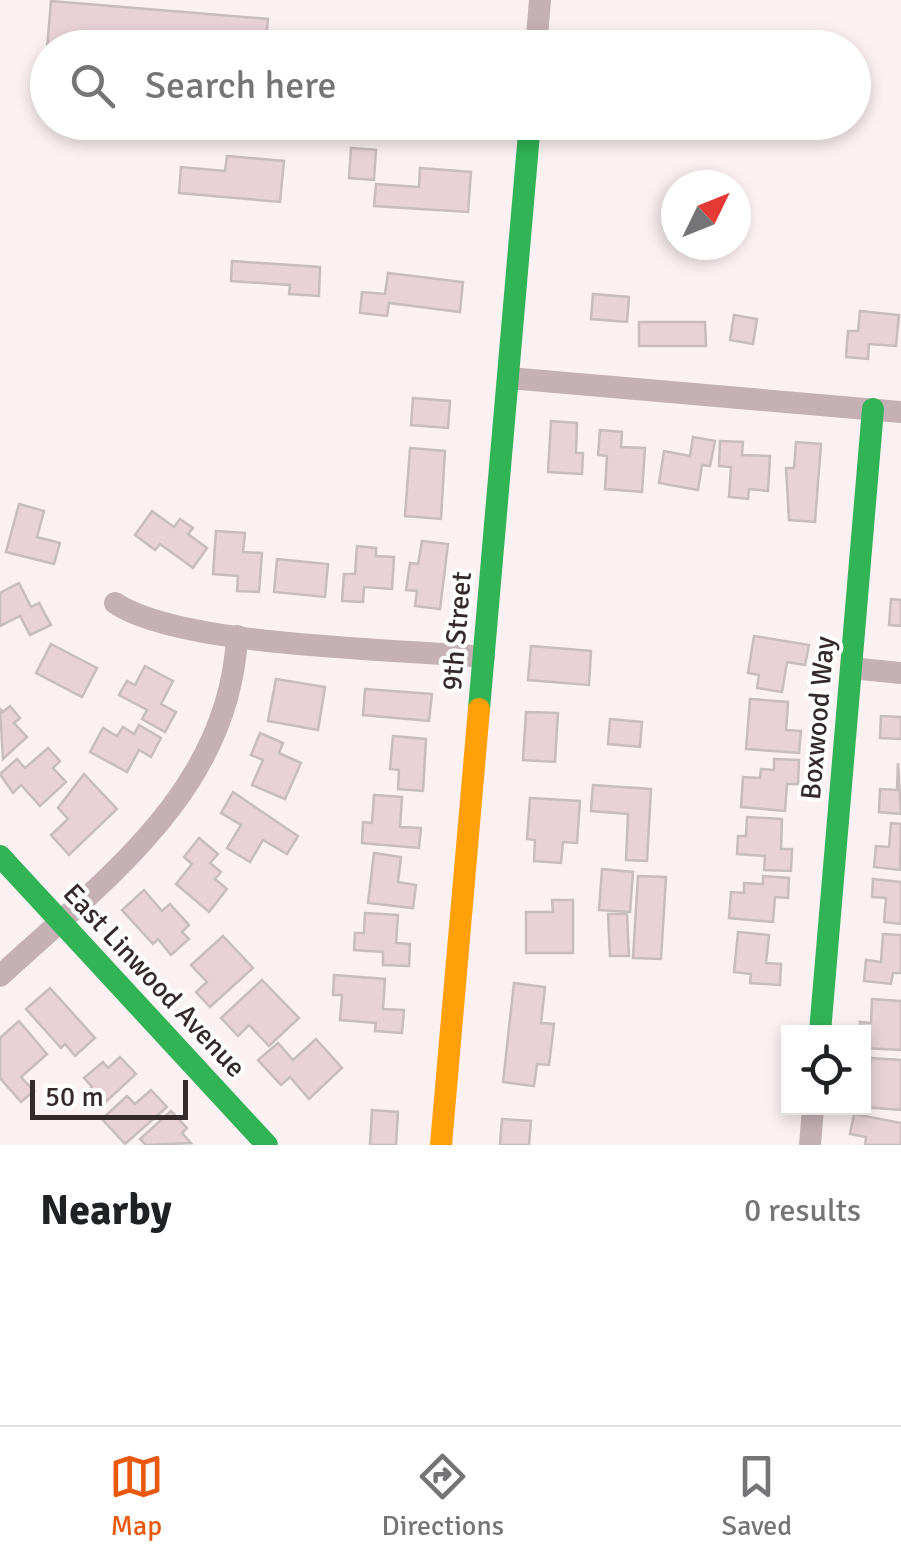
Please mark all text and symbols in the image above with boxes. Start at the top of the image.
search box [30,30,871,140]
icon: search [65,58,120,113]
text: Search here [145,62,337,109]
north arrow [661,170,751,260]
street label: 9th Street [435,570,479,692]
street label: Boxwood Way [794,635,842,801]
street label: East Linwood Avenue [56,877,253,1084]
map controls [781,1025,871,1115]
button: locate [781,1025,871,1115]
scale bar [30,1075,188,1120]
text: 50 m [45,1080,104,1114]
text: Nearby [40,1185,172,1236]
text: 0 results [744,1191,861,1230]
tab: Map [109,1449,164,1543]
tab: Directions [382,1449,504,1543]
tab: Saved [722,1449,792,1543]

